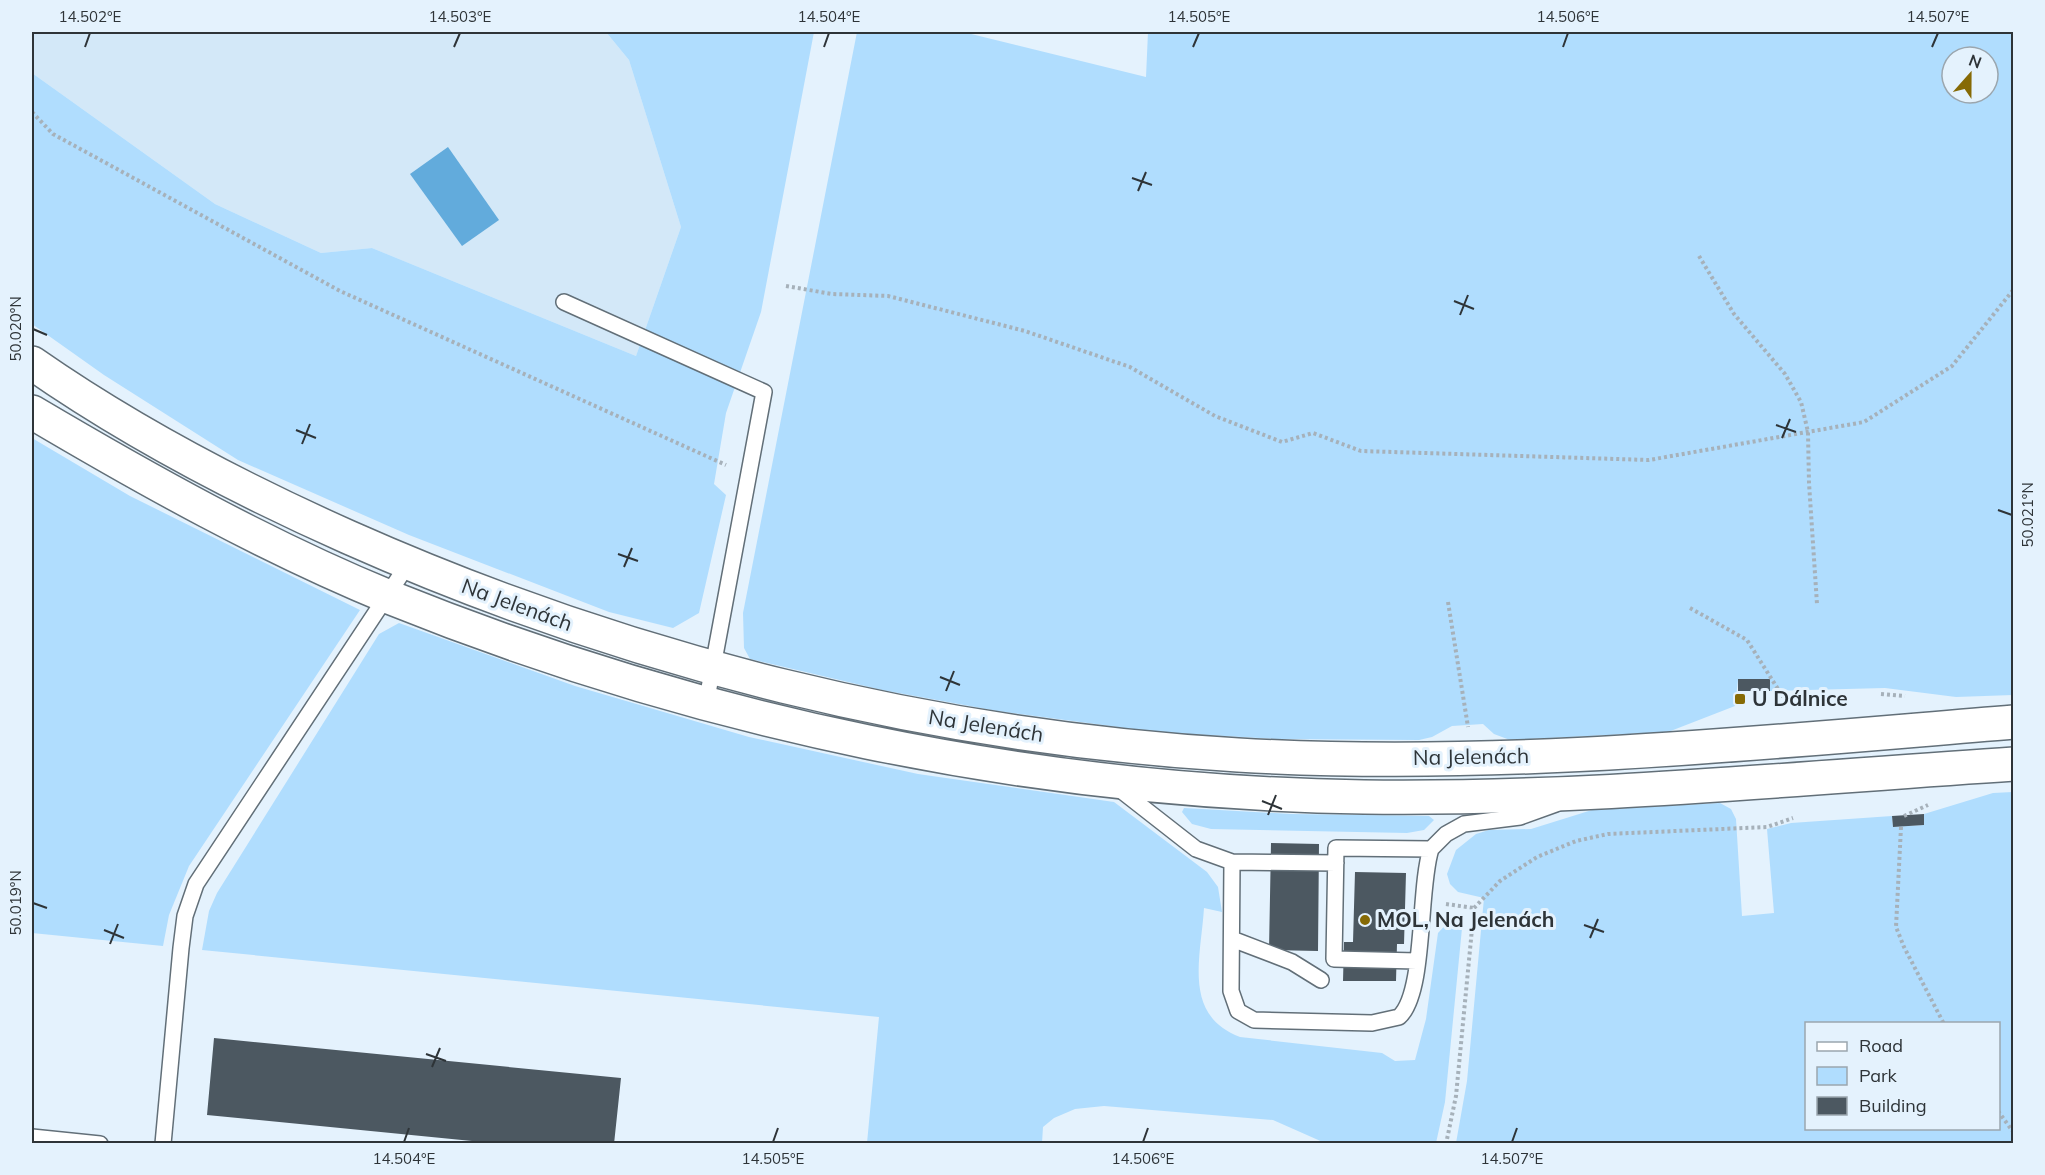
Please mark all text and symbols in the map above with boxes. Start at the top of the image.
text: 14.502°E [59,7,122,26]
text: 14.503°E [429,7,492,26]
text: 14.504°E [798,7,861,26]
text: 14.505°E [1168,7,1231,26]
text: 14.506°E [1537,7,1600,26]
text: 14.507°E [1907,7,1970,26]
north arrow [1940,45,2000,105]
text: N [1966,49,1985,72]
text: 50.020°N [6,296,25,362]
text: 50.021°N [2018,482,2037,548]
street label: Na Jelenách [458,572,576,636]
place label: U Dálnice [1752,685,1848,711]
marker: U Dálnice [1733,692,1747,706]
street label: Na Jelenách [927,703,1046,747]
street label: Na Jelenách [1413,742,1529,770]
text: 50.019°N [6,870,25,936]
place label: MOL, Na Jelenách [1377,906,1554,932]
marker: MOL, Na Jelenách [1358,913,1372,927]
legend [1805,1022,2000,1130]
text: Road [1859,1034,1903,1057]
text: Park [1859,1064,1898,1087]
text: Building [1859,1094,1927,1117]
text: 14.504°E [373,1149,436,1168]
text: 14.505°E [742,1149,805,1168]
text: 14.506°E [1112,1149,1175,1168]
text: 14.507°E [1481,1149,1544,1168]

